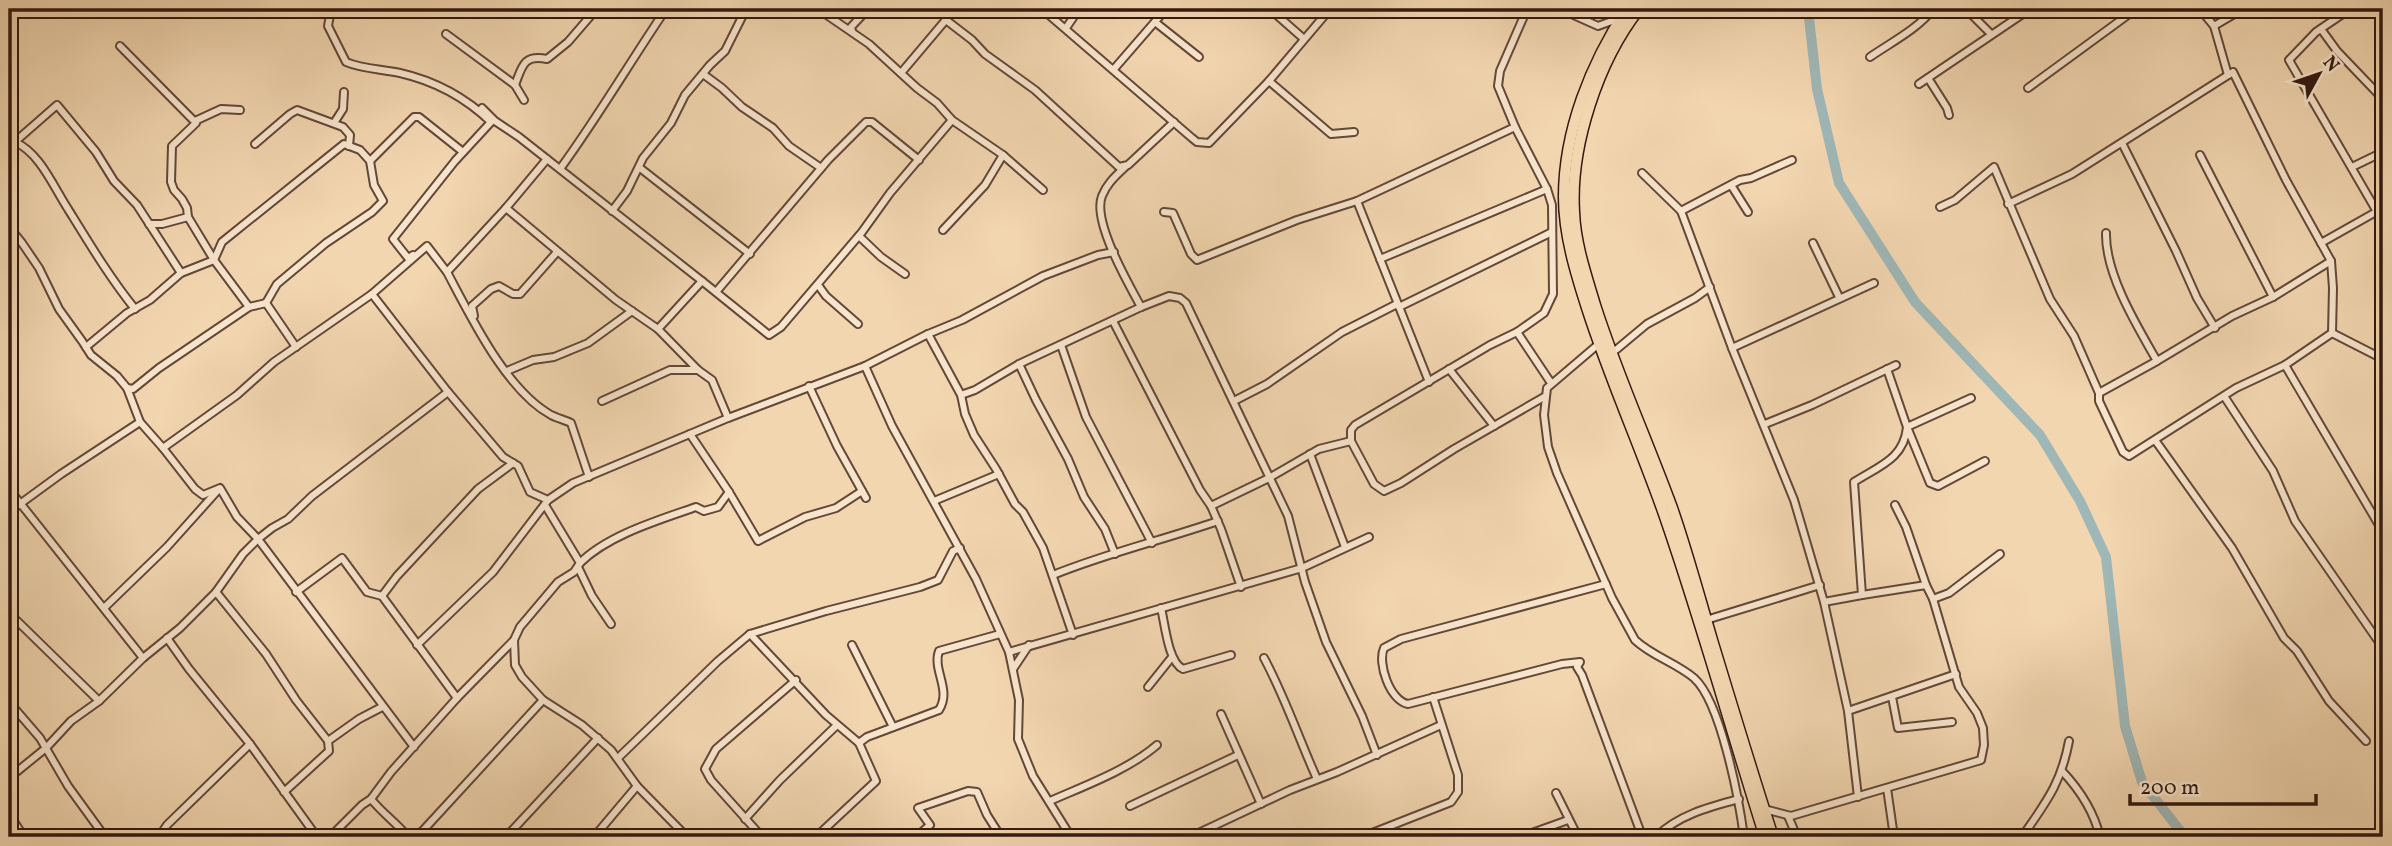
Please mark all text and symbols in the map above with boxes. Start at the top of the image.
north arrow [2284,38,2354,108]
text: N [2316,51,2345,78]
scale bar [2130,762,2315,806]
text: 200 m [2140,774,2200,803]

